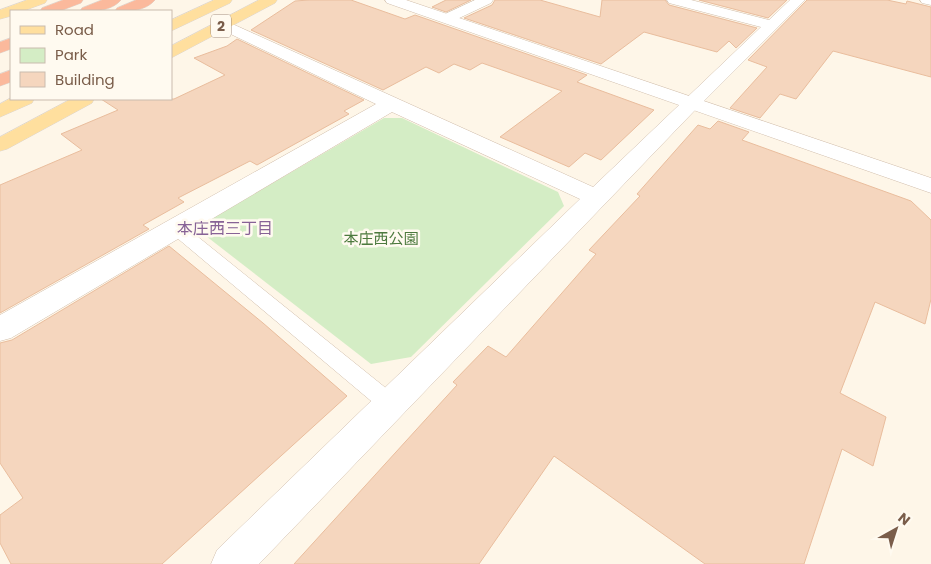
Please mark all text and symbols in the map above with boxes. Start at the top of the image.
legend [10,10,172,100]
road number: 2 [211,15,231,38]
text: Road [55,19,94,40]
text: Park [55,44,87,65]
text: Building [55,69,115,90]
district label: 本庄西三丁目 [177,217,273,240]
park label: 本庄西公園 [343,228,419,249]
north arrow [871,504,921,554]
text: N [894,508,915,530]

